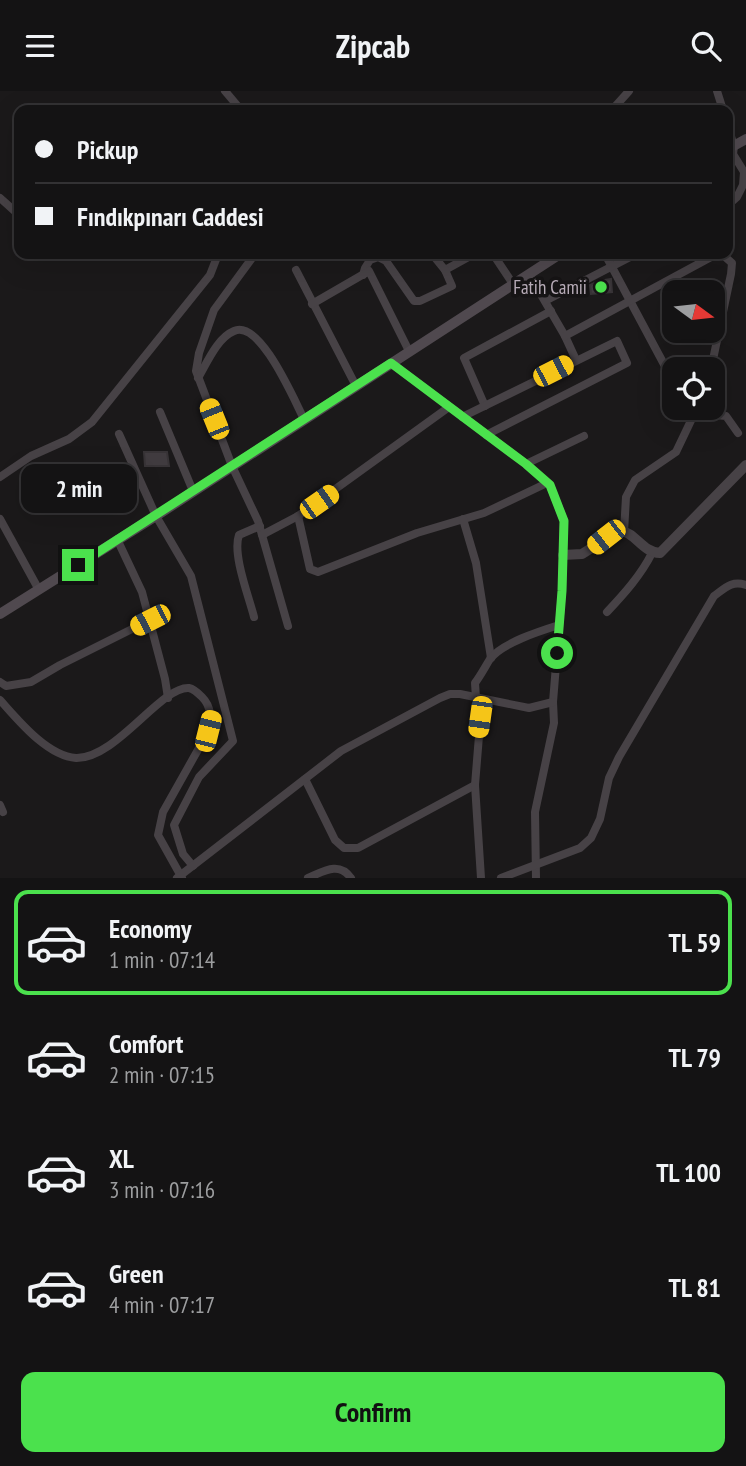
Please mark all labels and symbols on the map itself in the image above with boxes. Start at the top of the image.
place label: Fatih Camii [513,275,587,299]
marker: Fatih Camii [593,279,609,295]
north arrow [662,280,724,343]
car [530,352,577,390]
car [197,396,232,442]
callout: 2 min [20,463,136,512]
car [296,481,343,523]
car [583,516,630,558]
route end [62,549,94,581]
car [127,601,174,639]
route start [541,637,573,669]
car [467,695,494,739]
car [193,708,224,754]

